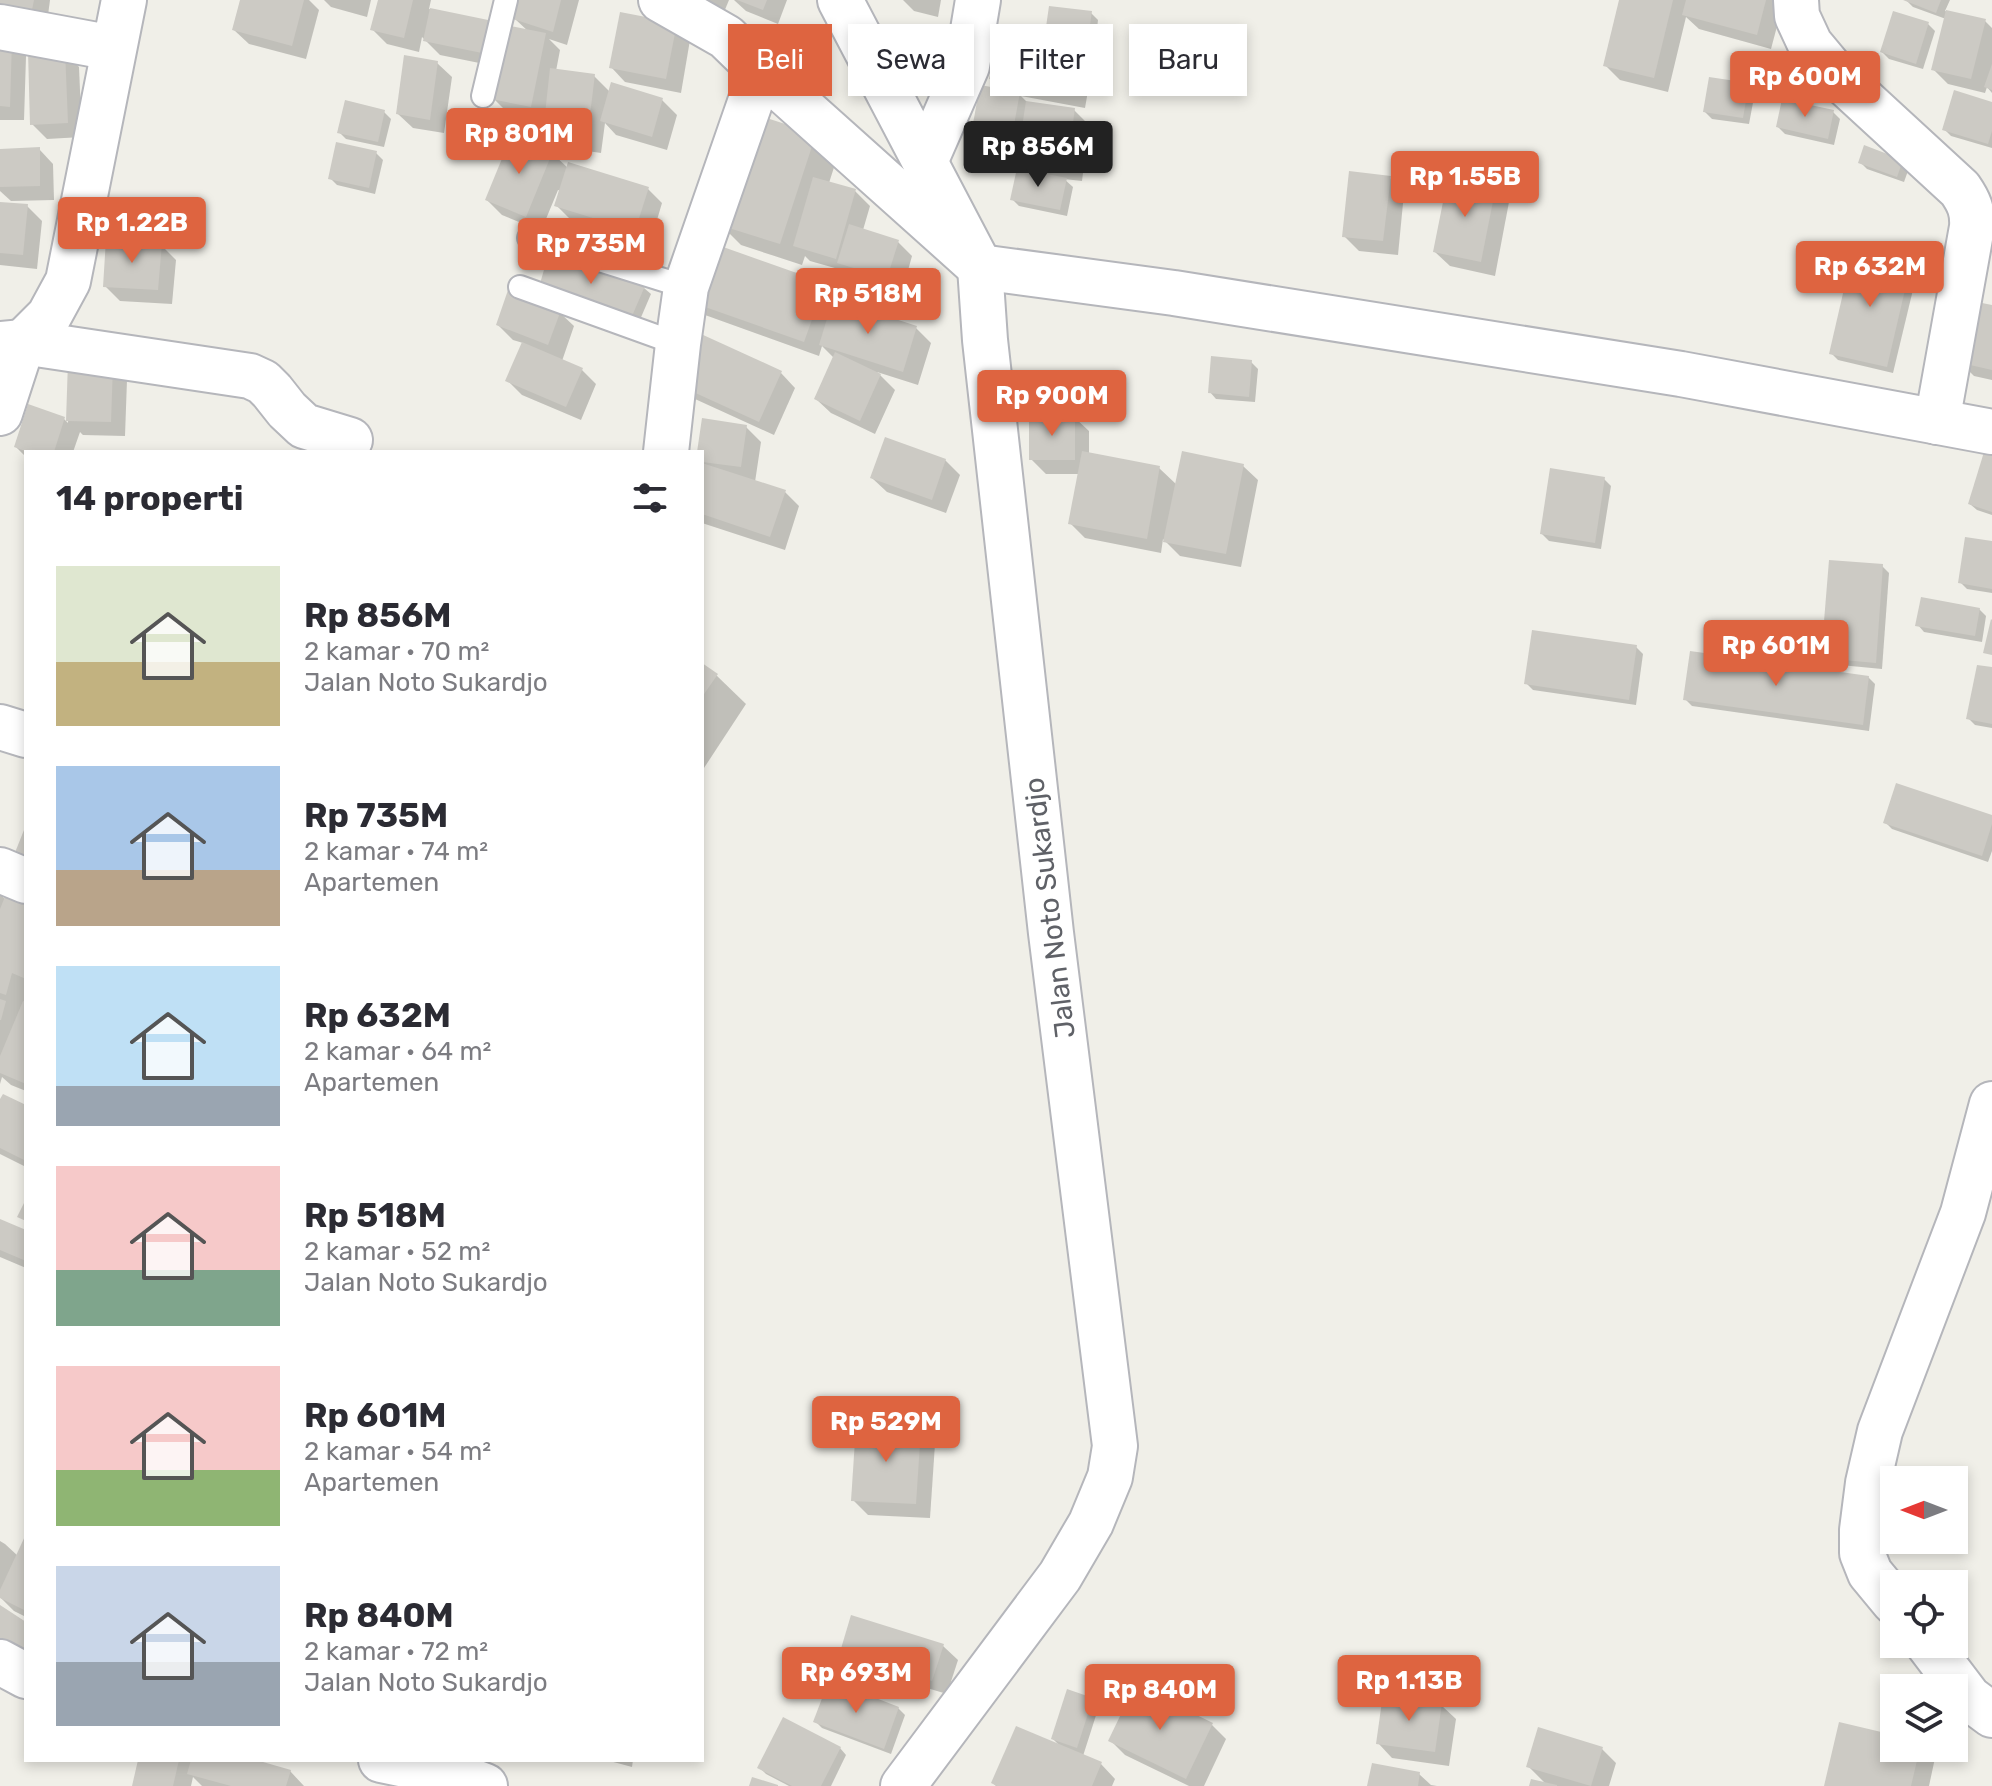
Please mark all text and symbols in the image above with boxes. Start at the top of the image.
chip: Beli [728,24,832,96]
chip: Sewa [848,24,974,96]
chip: Filter [990,24,1113,96]
chip: Baru [1129,24,1247,96]
pin: Rp 600M [1731,51,1879,119]
text: Rp 600M [1748,61,1862,92]
pin: Rp 801M [445,108,593,176]
text: Rp 801M [464,118,574,149]
pin: Rp 856M [964,121,1112,189]
text: Rp 856M [982,131,1094,162]
pin: Rp 1.55B [1382,151,1548,219]
text: Rp 1.55B [1409,161,1521,192]
pin: Rp 1.22B [49,197,215,265]
text: Rp 1.22B [76,207,188,238]
pin: Rp 735M [517,218,665,286]
text: Rp 735M [536,228,646,259]
pin: Rp 632M [1796,241,1944,309]
text: Rp 632M [1814,251,1926,282]
pin: Rp 518M [794,268,942,336]
text: Rp 518M [814,278,922,309]
pin: Rp 900M [978,370,1126,438]
text: Rp 900M [995,380,1109,411]
icon: filters [628,476,672,520]
text: 14 properti [56,478,244,519]
text: Rp 856M [304,595,451,636]
icon: home [120,598,216,694]
pin: Rp 601M [1702,620,1850,688]
text: Rp 601M [1722,630,1830,661]
text: 2 kamar · 70 m² [304,636,489,667]
text: Jalan Noto Sukardjo [304,667,548,698]
street label: Jalan Noto Sukardjo [1017,776,1082,1040]
text: Rp 735M [304,795,448,836]
icon: home [120,798,216,894]
text: 2 kamar · 74 m² [304,836,488,867]
text: Apartemen [304,867,439,898]
text: Rp 632M [304,995,451,1036]
icon: home [120,998,216,1094]
text: 2 kamar · 64 m² [304,1036,491,1067]
text: Apartemen [304,1067,439,1098]
text: Rp 518M [304,1195,446,1236]
icon: home [120,1198,216,1294]
text: 2 kamar · 52 m² [304,1236,490,1267]
text: Jalan Noto Sukardjo [304,1267,548,1298]
text: Rp 601M [304,1395,447,1436]
pin: Rp 529M [812,1396,960,1464]
icon: home [120,1398,216,1494]
text: Rp 529M [830,1406,942,1437]
text: 2 kamar · 54 m² [304,1436,491,1467]
north arrow [1880,1466,1968,1554]
map controls [1880,1466,1968,1762]
text: Apartemen [304,1467,439,1498]
button: locate [1880,1570,1968,1658]
text: Rp 840M [304,1595,454,1636]
icon: home [120,1598,216,1694]
text: 2 kamar · 72 m² [304,1636,488,1667]
pin: Rp 693M [782,1647,930,1715]
pin: Rp 1.13B [1326,1655,1492,1723]
text: Rp 693M [800,1657,912,1688]
pin: Rp 840M [1086,1664,1234,1732]
text: Rp 1.13B [1356,1665,1462,1696]
text: Jalan Noto Sukardjo [304,1667,548,1698]
text: Rp 840M [1103,1674,1217,1705]
button: layers [1880,1674,1968,1762]

